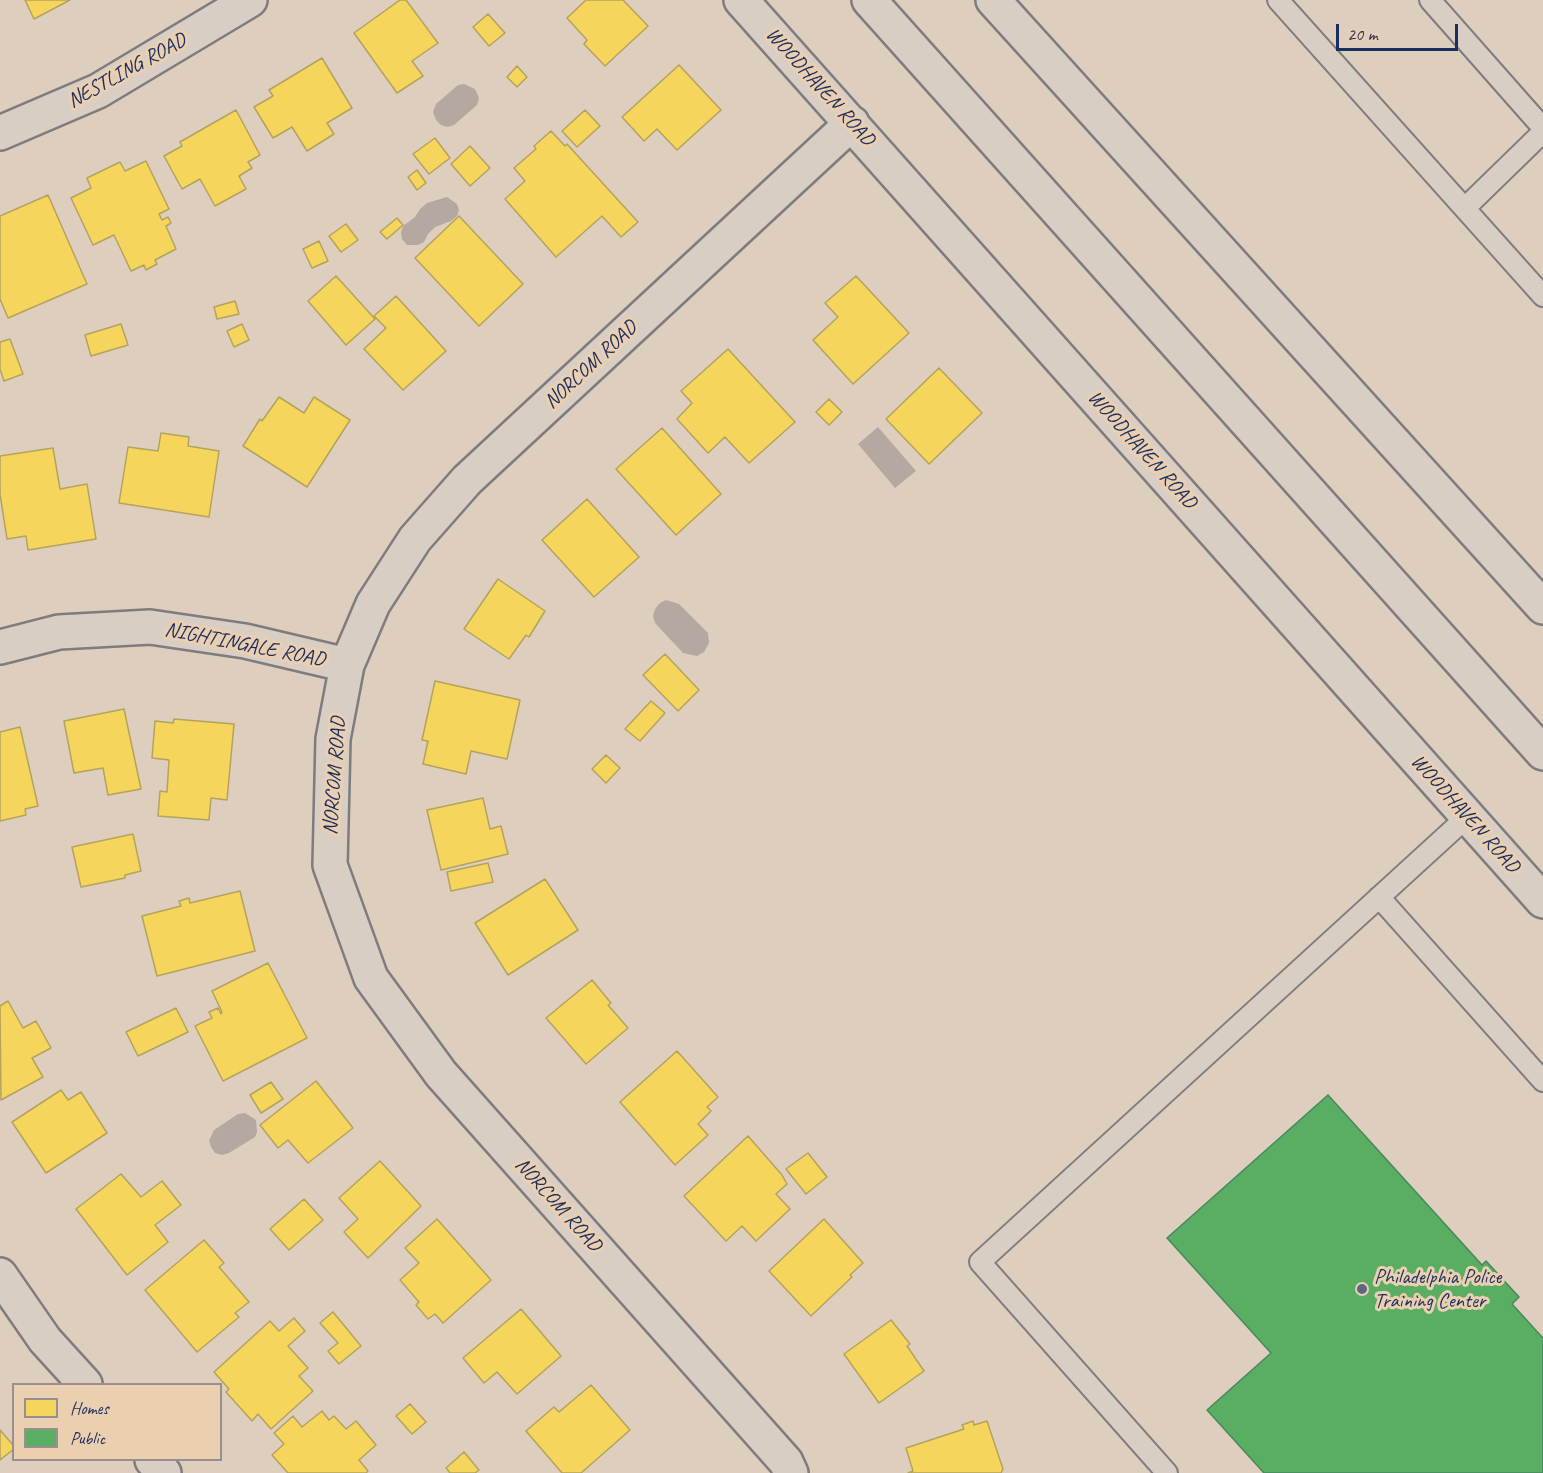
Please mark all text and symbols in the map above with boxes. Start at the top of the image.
scale bar [1339,12,1460,50]
street label: WOODHAVEN ROAD [760,22,880,152]
text: 20 m [1347,23,1378,45]
street label: NESTLING ROAD [63,28,191,114]
street label: NORCOM ROAD [539,315,643,415]
street label: WOODHAVEN ROAD [1082,385,1202,515]
street label: NIGHTINGALE ROAD [163,617,327,673]
street label: NORCOM ROAD [318,716,352,836]
street label: WOODHAVEN ROAD [1405,749,1525,879]
street label: NORCOM ROAD [509,1153,607,1257]
place label: Philadelphia Police Training Center [1374,1264,1501,1314]
marker: Philadelphia Police Training Center [1355,1282,1369,1296]
legend [12,1383,222,1461]
text: Homes [70,1397,109,1419]
text: Public [70,1427,105,1449]

